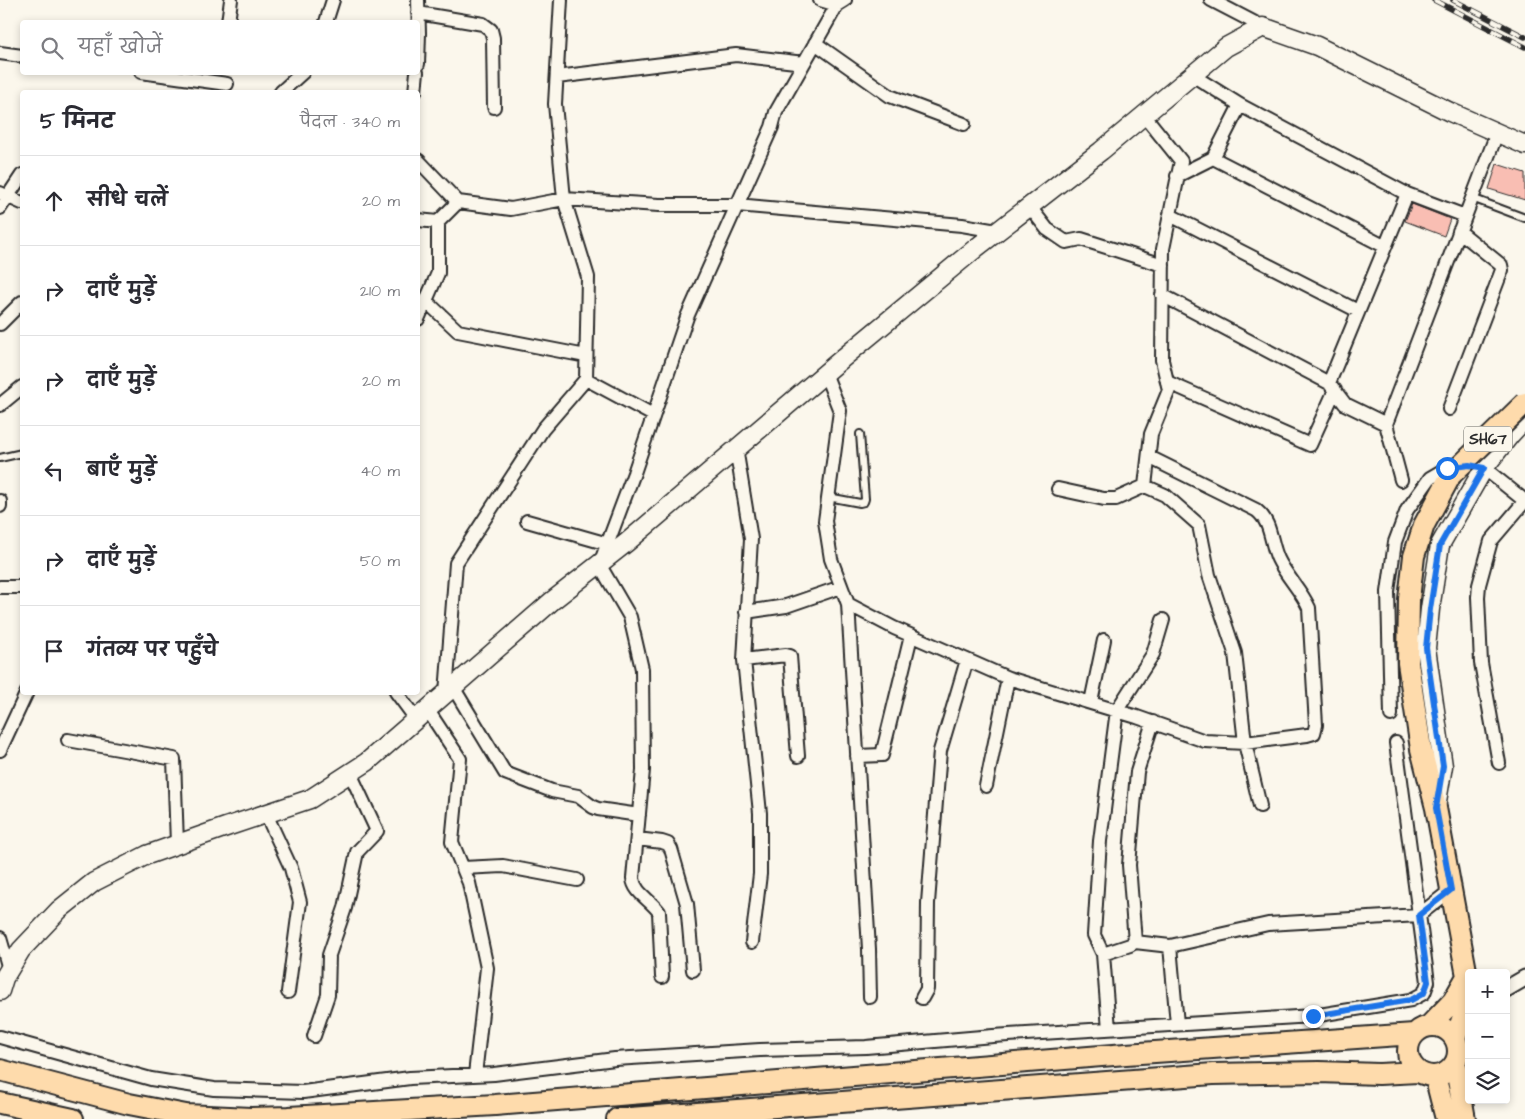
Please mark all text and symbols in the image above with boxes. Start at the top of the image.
search box [20,20,420,75]
icon: search [38,34,66,62]
text: यहाँ खोजें [78,34,162,61]
text: 5 मिनट [40,107,114,136]
text: पैदल · 340 m [300,111,400,133]
icon: ahead [40,187,68,215]
text: सीधे चलें [87,187,168,214]
text: 20 m [362,190,400,212]
icon: right [40,277,68,305]
text: दाएँ मुड़ें [87,277,156,304]
text: 210 m [360,280,400,302]
icon: right [40,367,68,395]
text: दाएँ मुड़ें [87,367,156,394]
text: 20 m [362,370,400,392]
road number: SH67 [1464,426,1512,452]
icon: left [40,457,68,485]
text: बाएँ मुड़ें [87,457,156,484]
route start [1436,457,1459,480]
text: 40 m [360,460,400,482]
icon: right [40,547,68,575]
text: दाएँ मुड़ें [87,547,156,574]
text: 50 m [360,550,400,572]
icon: arrive [40,637,68,665]
text: गंतव्य पर पहुँचे [87,637,218,664]
map controls [1465,969,1510,1104]
button: + [1465,969,1510,1014]
route end [1302,1005,1325,1028]
button: − [1465,1014,1510,1059]
button: layers [1465,1059,1510,1104]

